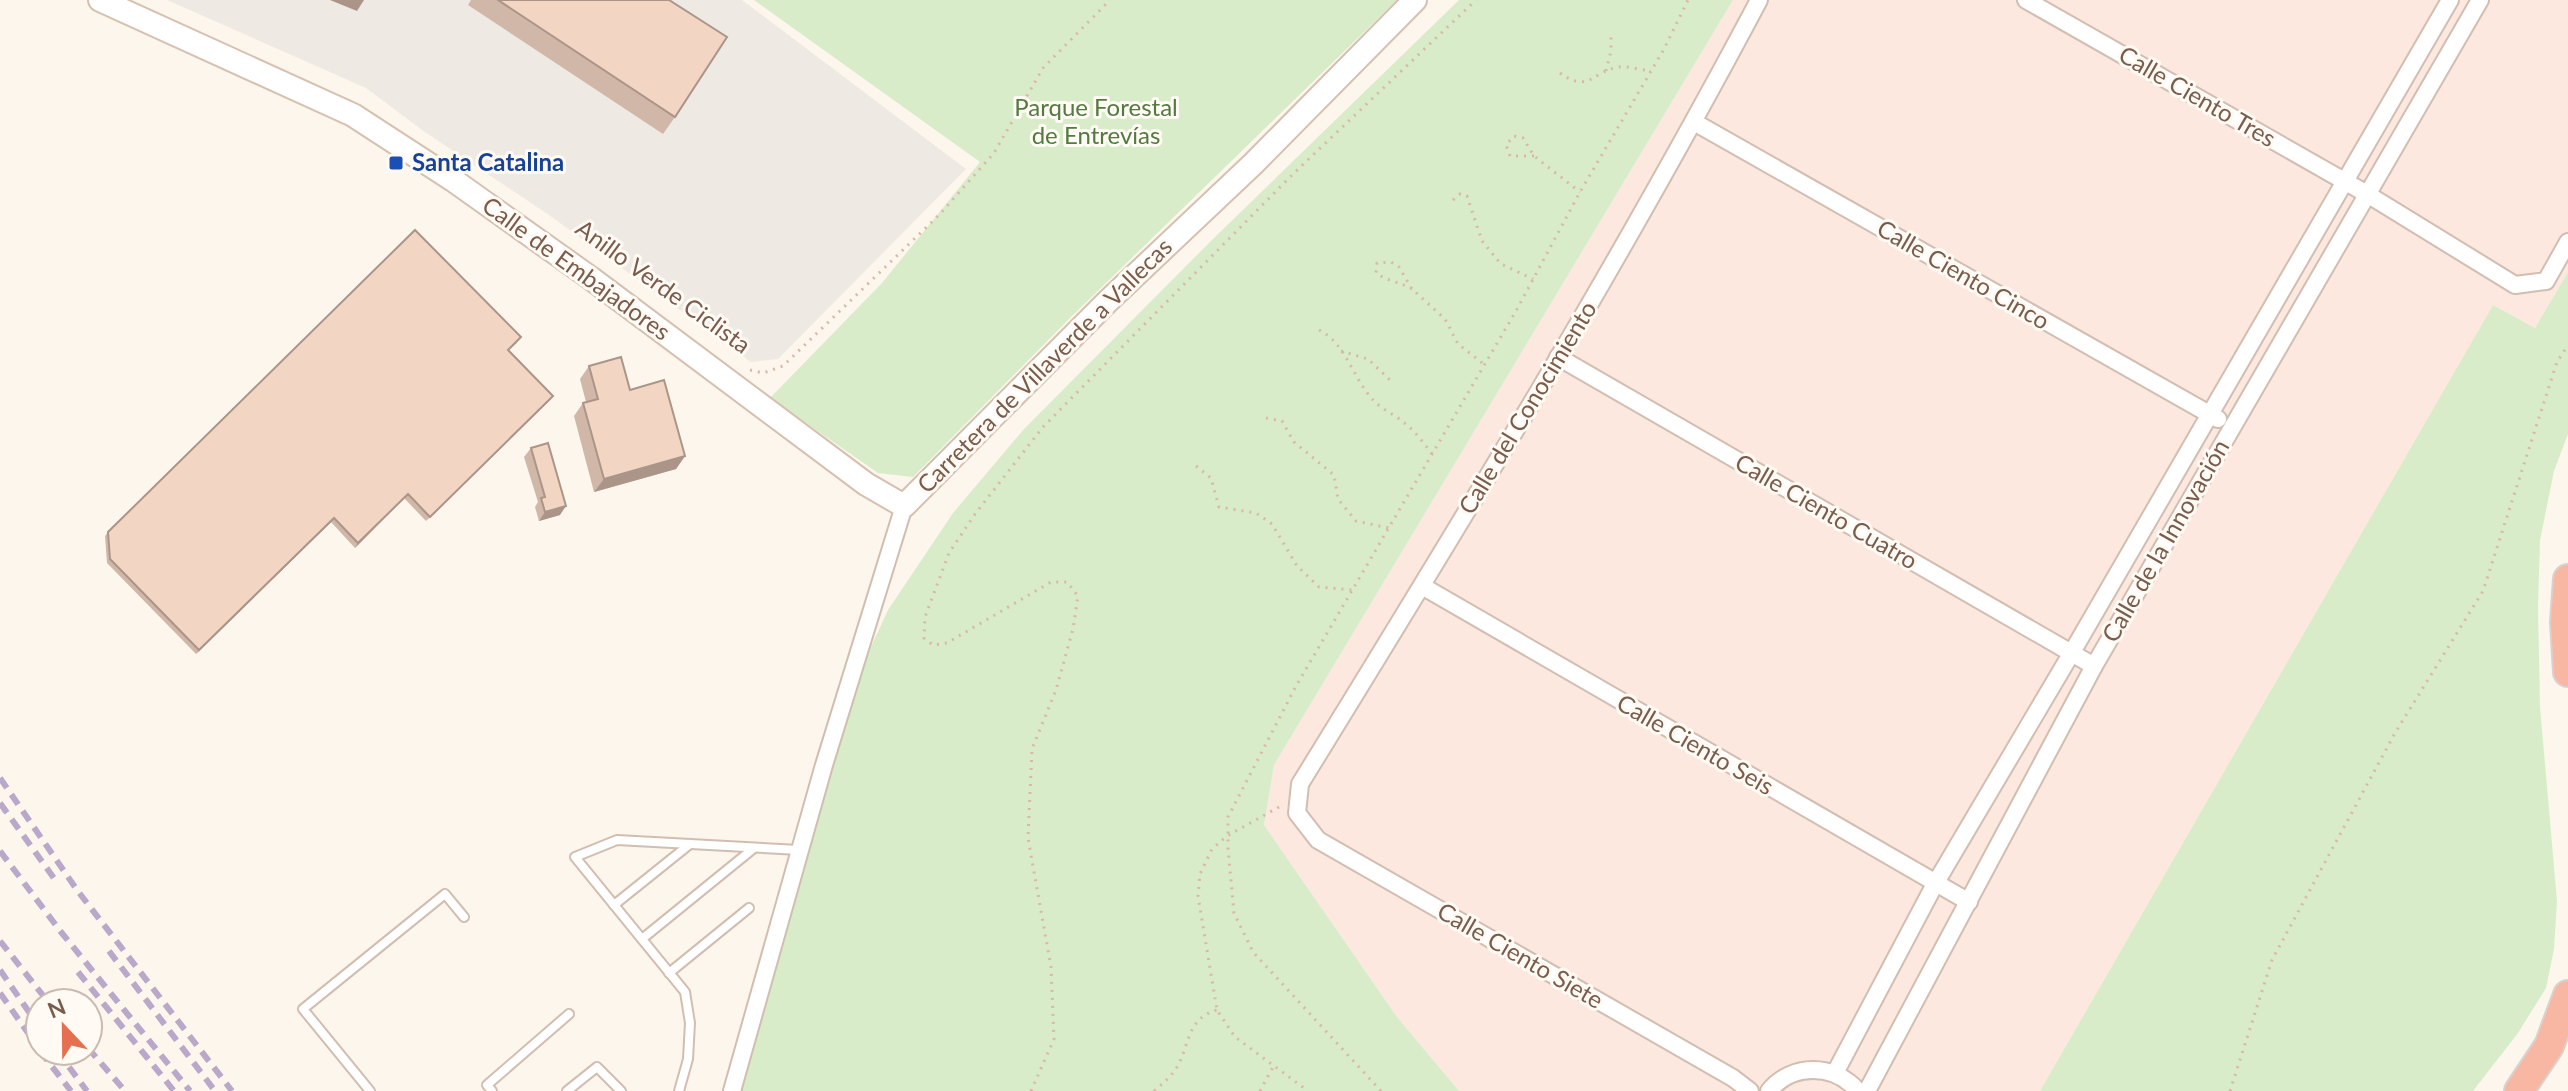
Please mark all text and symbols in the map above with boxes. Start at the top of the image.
street label: Calle Ciento Tres [2114,39,2281,152]
park label: Parque Forestal de Entrevías [1014,92,1178,149]
place label: Santa Catalina [412,147,564,176]
marker: Santa Catalina [387,154,405,172]
street label: Calle de Embajadores [477,190,676,346]
street label: Anillo Verde Ciclista [571,213,757,359]
street label: Calle Ciento Cinco [1872,213,2055,335]
street label: Carretera de Villaverde a Vallecas [911,232,1177,498]
street label: Calle del Conocimiento [1452,296,1602,519]
street label: Calle de la Innovación [2095,434,2235,647]
street label: Calle Ciento Cuatro [1730,447,1923,575]
street label: Calle Ciento Seis [1612,687,1779,800]
street label: Calle Ciento Siete [1433,895,1609,1014]
north arrow [24,987,104,1067]
text: N [43,992,69,1024]

